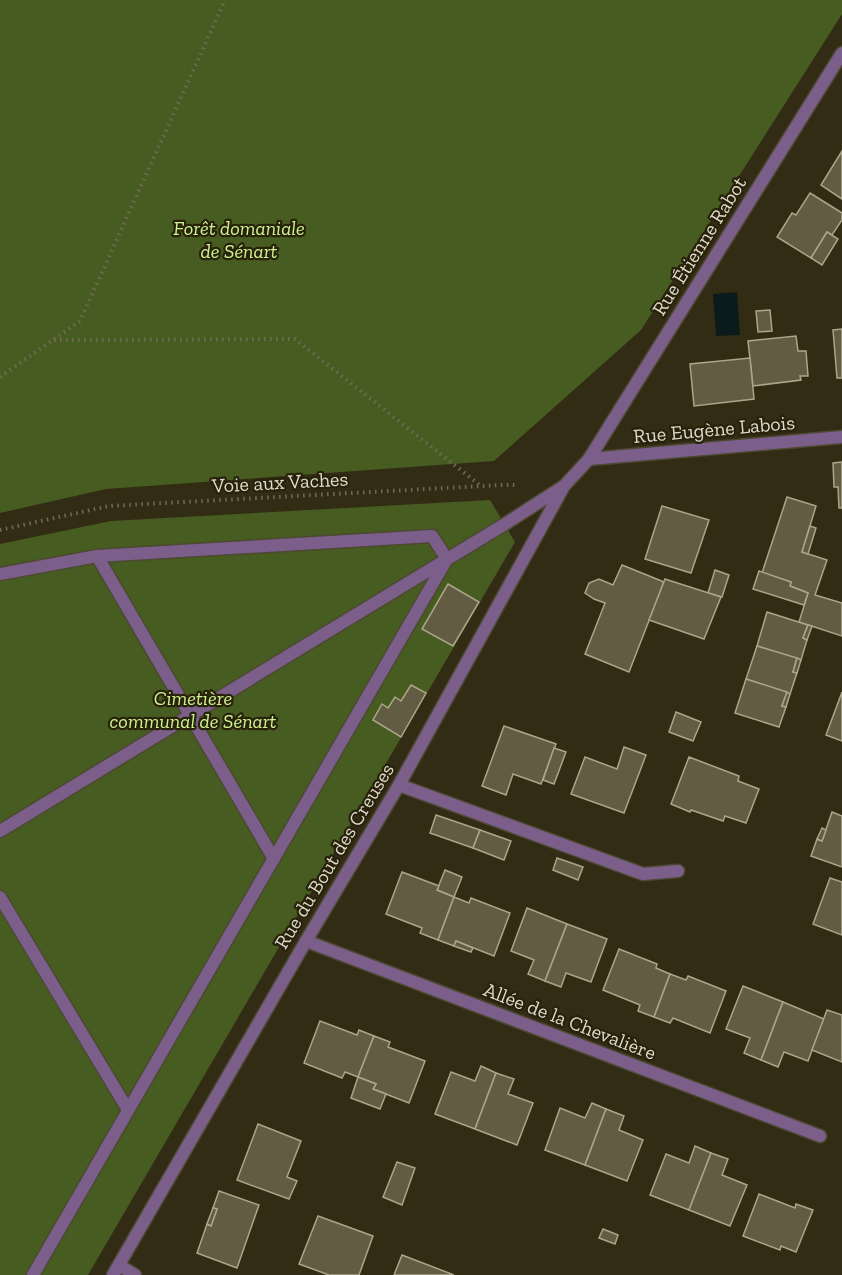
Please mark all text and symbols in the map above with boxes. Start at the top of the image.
street label: Rue Étienne Rabot [647,172,752,320]
park label: Forêt domaniale de Sénart [173,216,305,263]
street label: Rue Eugène Labois [632,410,796,448]
street label: Voie aux Vaches [210,466,349,498]
park label: Cimetière communal de Sénart [110,686,277,733]
street label: Rue du Bout des Creuses [269,759,399,953]
street label: Allée de la Chevalière [481,977,659,1065]

